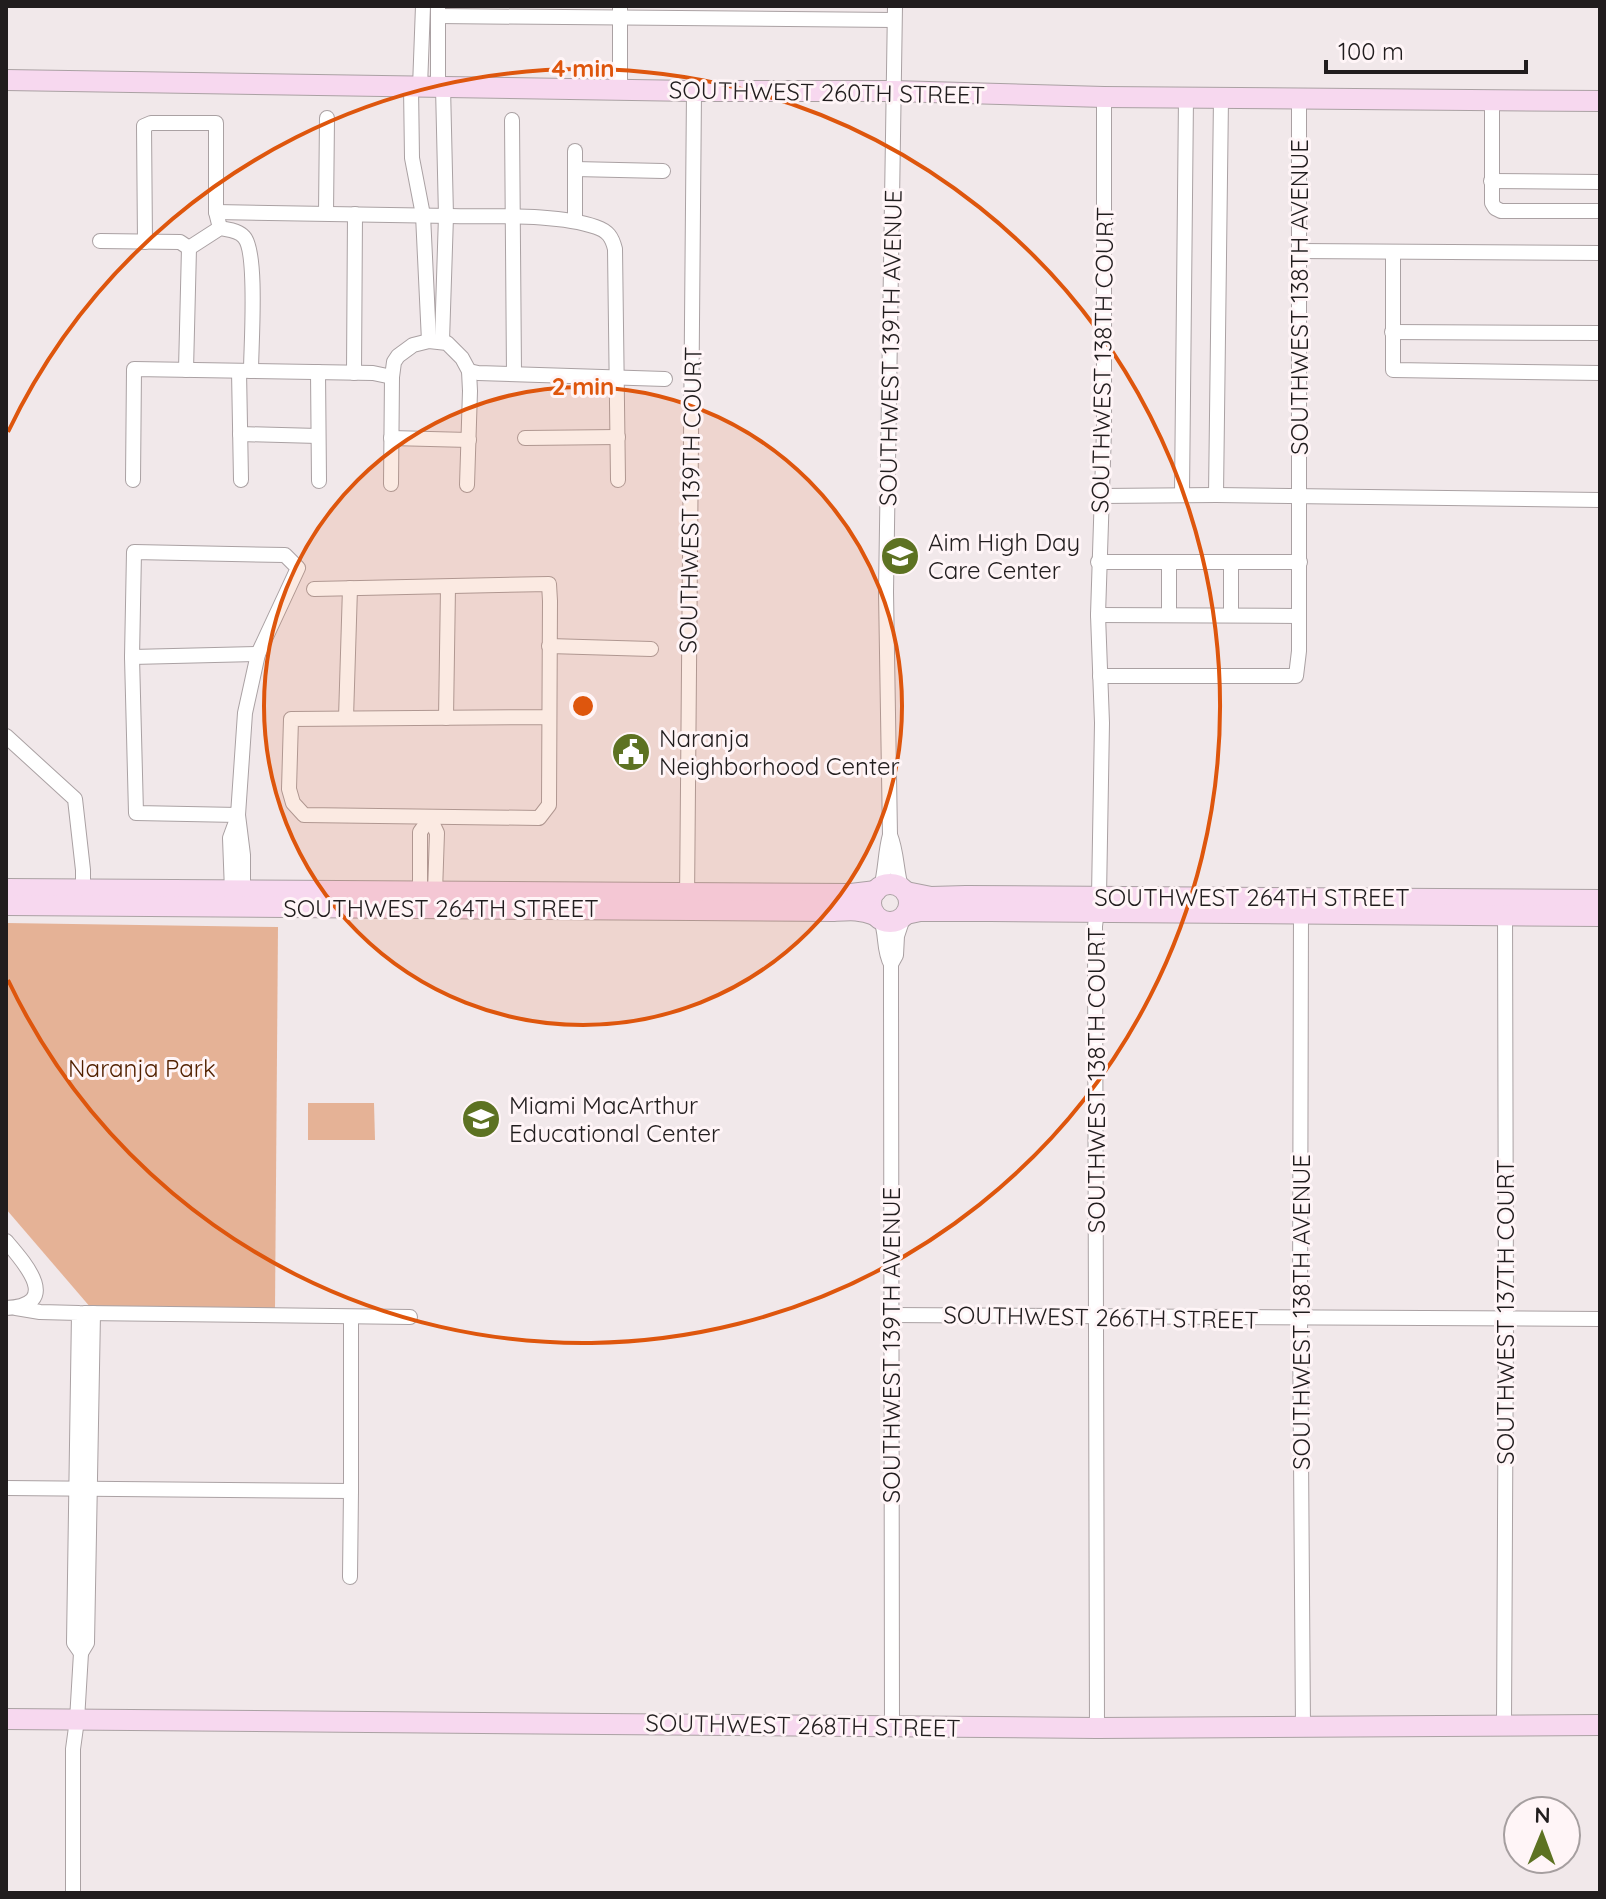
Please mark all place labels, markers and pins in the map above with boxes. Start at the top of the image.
place label: Aim High Day Care Center [928,527,1080,585]
school or university icon: Aim High Day Care Center [879,535,921,577]
centre of rings [569,692,597,720]
place label: Naranja Neighborhood Center [659,723,900,781]
public building icon: Naranja Neighborhood Center [610,731,652,773]
place label: Miami MacArthur Educational Center [509,1090,720,1148]
school or university icon: Miami MacArthur Educational Center [460,1098,502,1140]

